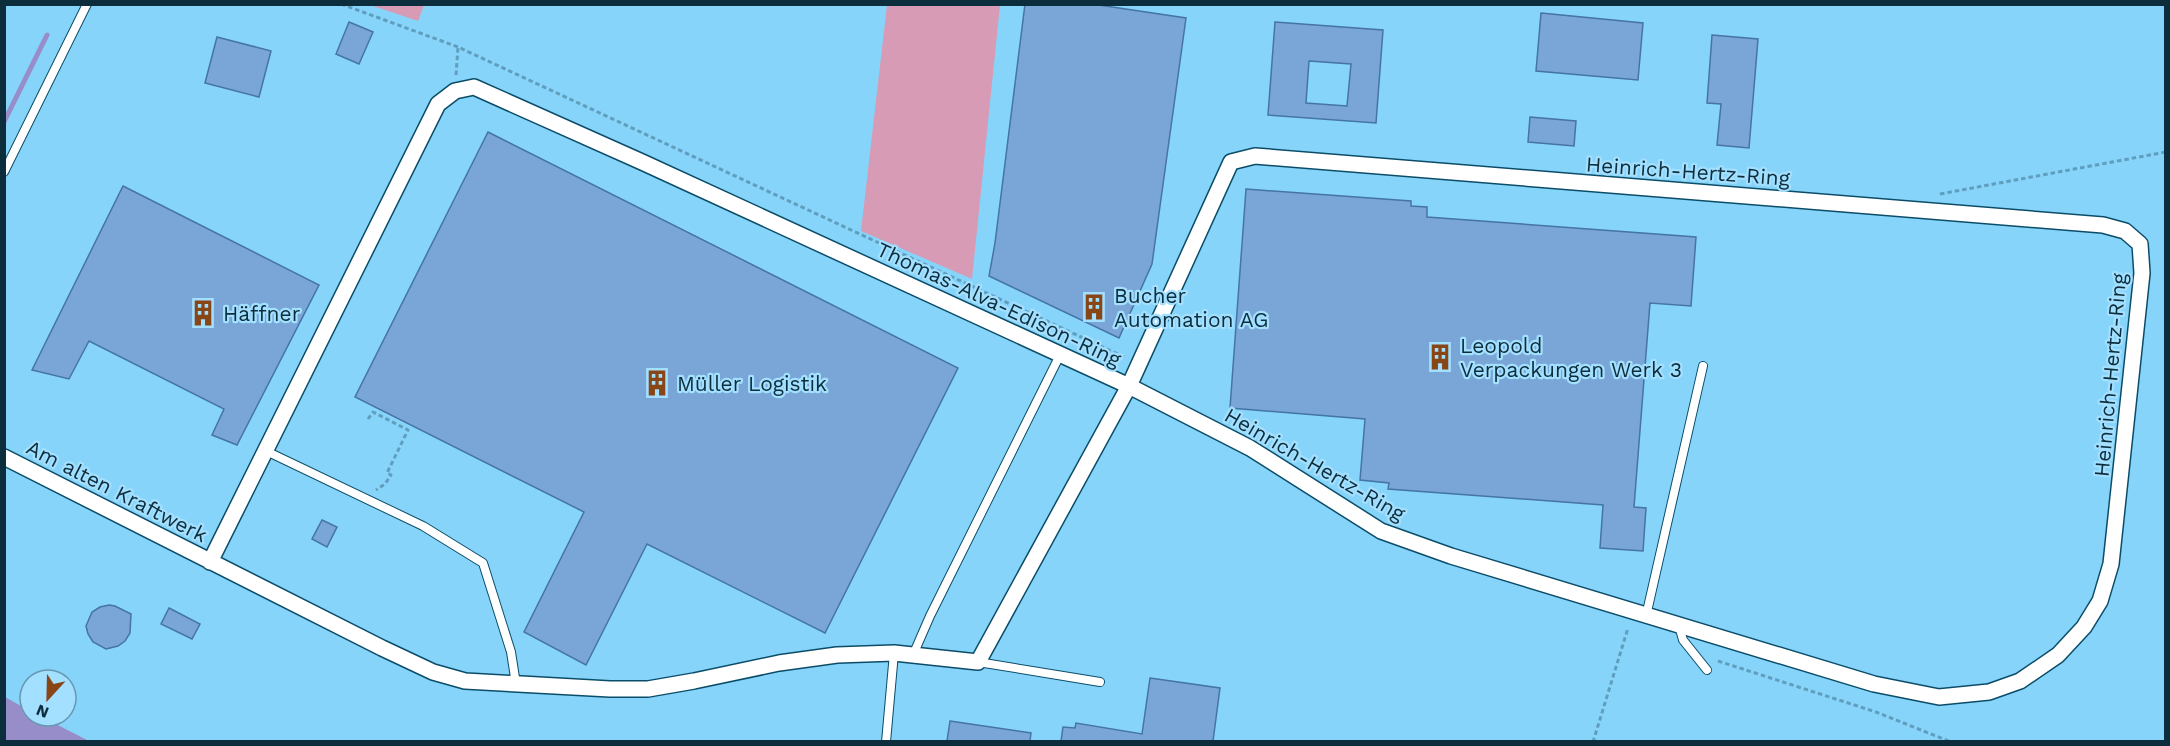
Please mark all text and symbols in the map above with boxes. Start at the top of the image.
street label: Heinrich-Hertz-Ring [1585,151,1792,191]
street label: Thomas-Alva-Edison-Ring [873,236,1126,372]
street label: Heinrich-Hertz-Ring [2089,271,2131,478]
place label: Bucher Automation AG [1114,283,1268,332]
building icon: Bucher Automation AG [1079,292,1109,322]
building icon: Häffner [188,298,218,328]
place label: Häffner [223,301,301,326]
place label: Leopold Verpackungen Werk 3 [1460,333,1682,382]
building icon: Leopold Verpackungen Werk 3 [1425,342,1455,372]
building icon: Müller Logistik [642,368,672,398]
place label: Müller Logistik [677,371,827,396]
street label: Heinrich-Hertz-Ring [1220,402,1410,526]
street label: Am alten Kraftwerk [22,435,212,547]
north arrow [18,668,78,728]
text: N [34,700,52,722]

